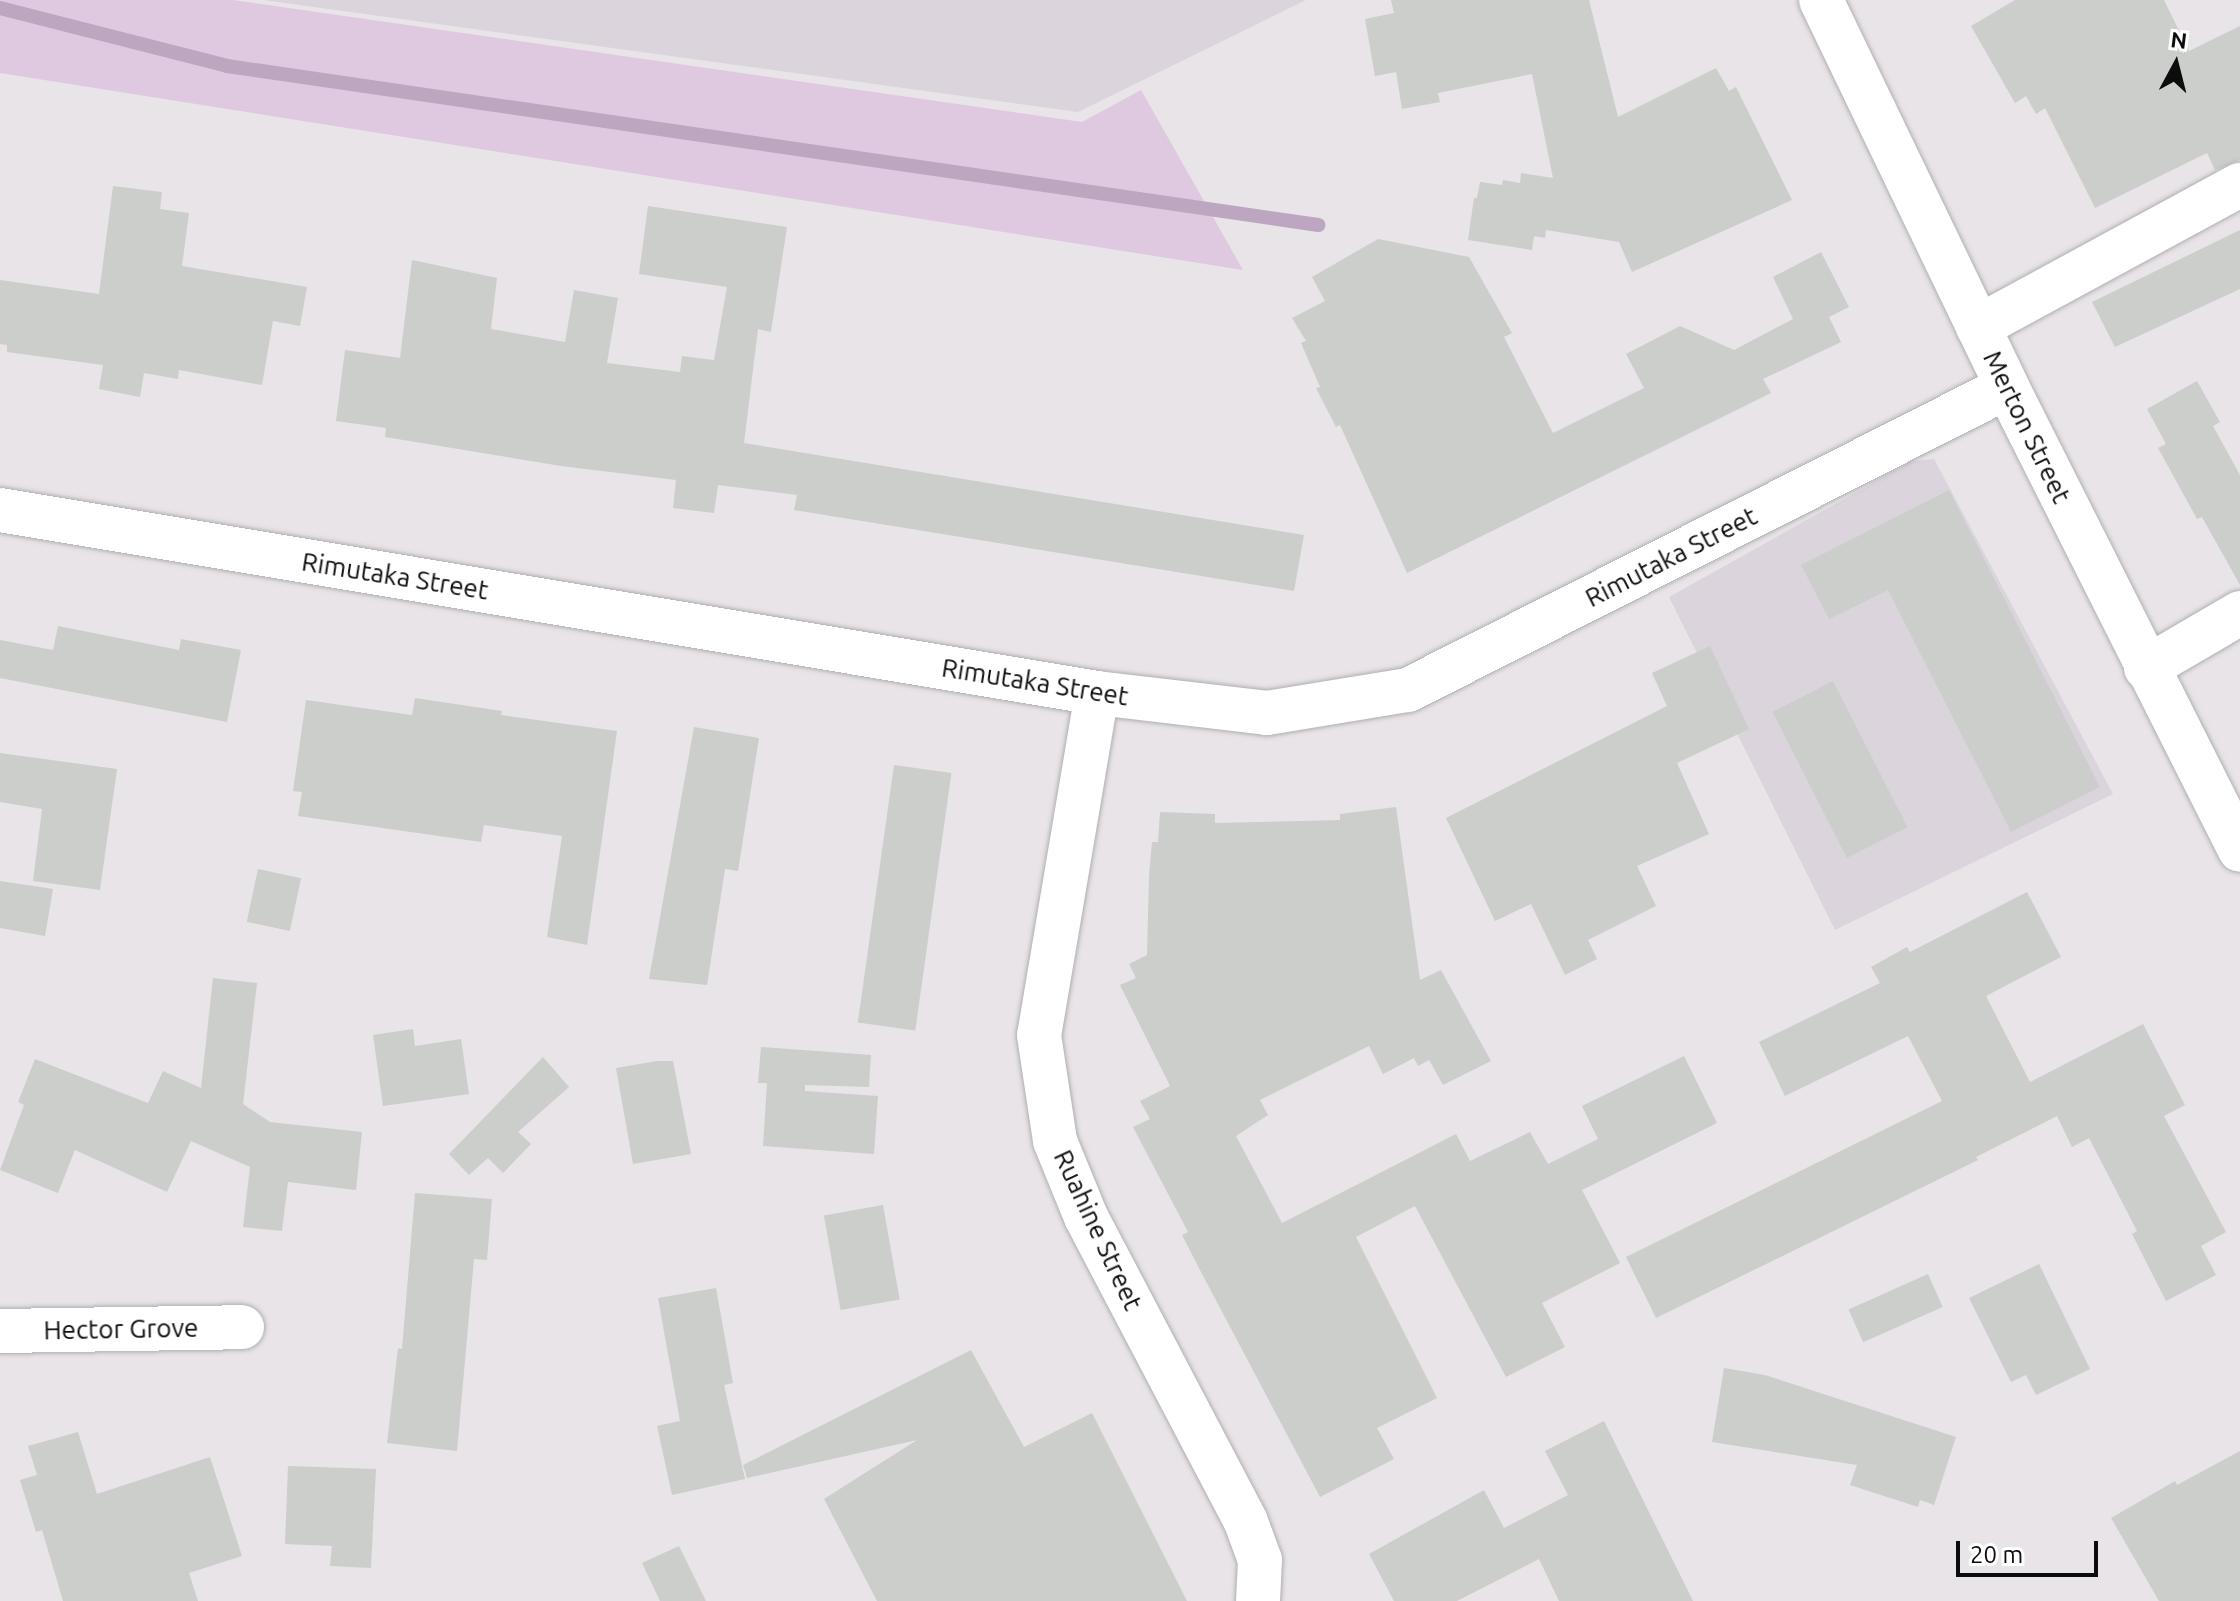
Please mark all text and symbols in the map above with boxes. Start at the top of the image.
north arrow [2136,24,2216,104]
text: N [2169,26,2189,53]
street label: Merton Street [1977,346,2077,508]
street label: Rimutaka Street [1580,500,1762,614]
street label: Rimutaka Street [300,546,490,606]
street label: Rimutaka Street [940,652,1130,712]
street label: Ruahine Street [1047,1145,1149,1315]
street label: Hector Grove [43,1312,199,1346]
scale bar [1960,1525,2102,1575]
text: 20 m [1970,1541,2023,1568]

